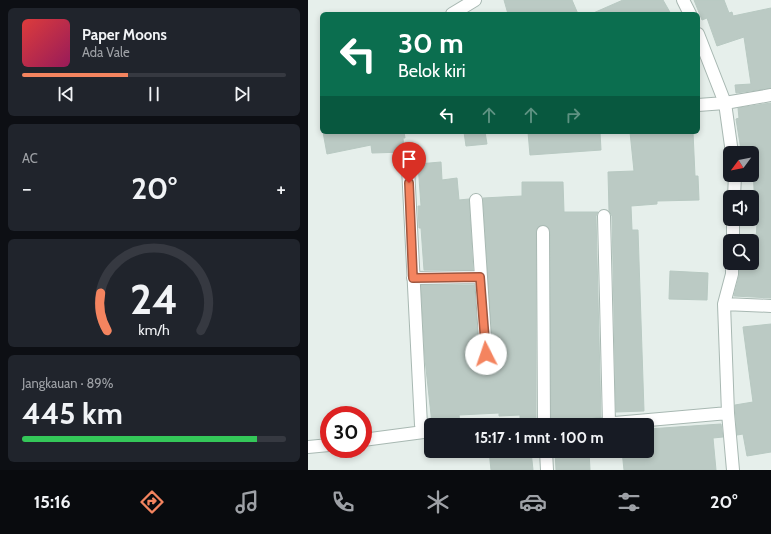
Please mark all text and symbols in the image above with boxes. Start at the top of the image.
text: Paper Moons [82,26,167,44]
text: 30 m [398,26,464,60]
icon: left [332,28,384,80]
text: Ada Vale [82,44,130,60]
text: Belok kiri [398,60,466,82]
icon: previous [55,83,77,105]
icon: pause [143,83,165,105]
icon: next [231,83,253,105]
icon: left [436,104,458,126]
icon: ahead [478,104,500,126]
icon: ahead [520,104,542,126]
icon: right [562,104,584,126]
pin [392,142,426,183]
north arrow [723,146,759,182]
map controls [723,146,759,270]
icon: arrive [398,148,420,170]
text: AC [22,150,38,166]
text: 20° [131,170,177,207]
text: − [22,175,32,202]
text: + [276,175,286,202]
button: sound [723,190,759,226]
button: search [723,234,759,270]
text: 24 [130,274,178,324]
text: km/h [138,320,170,338]
position arrow [465,333,507,375]
text: Jangkauan · 89% [22,375,113,391]
text: 445 km [22,395,123,432]
speed limit sign: 30 [320,406,372,458]
text: 15:17 · 1 mnt · 100 m [475,429,603,447]
icon: directions [138,488,166,516]
icon: music [233,488,261,516]
icon: phone [329,488,357,516]
icon: climate [424,488,452,516]
icon: car [519,488,547,516]
icon: filters [615,488,643,516]
text: 15:16 [34,491,71,513]
text: 20° [710,491,737,513]

